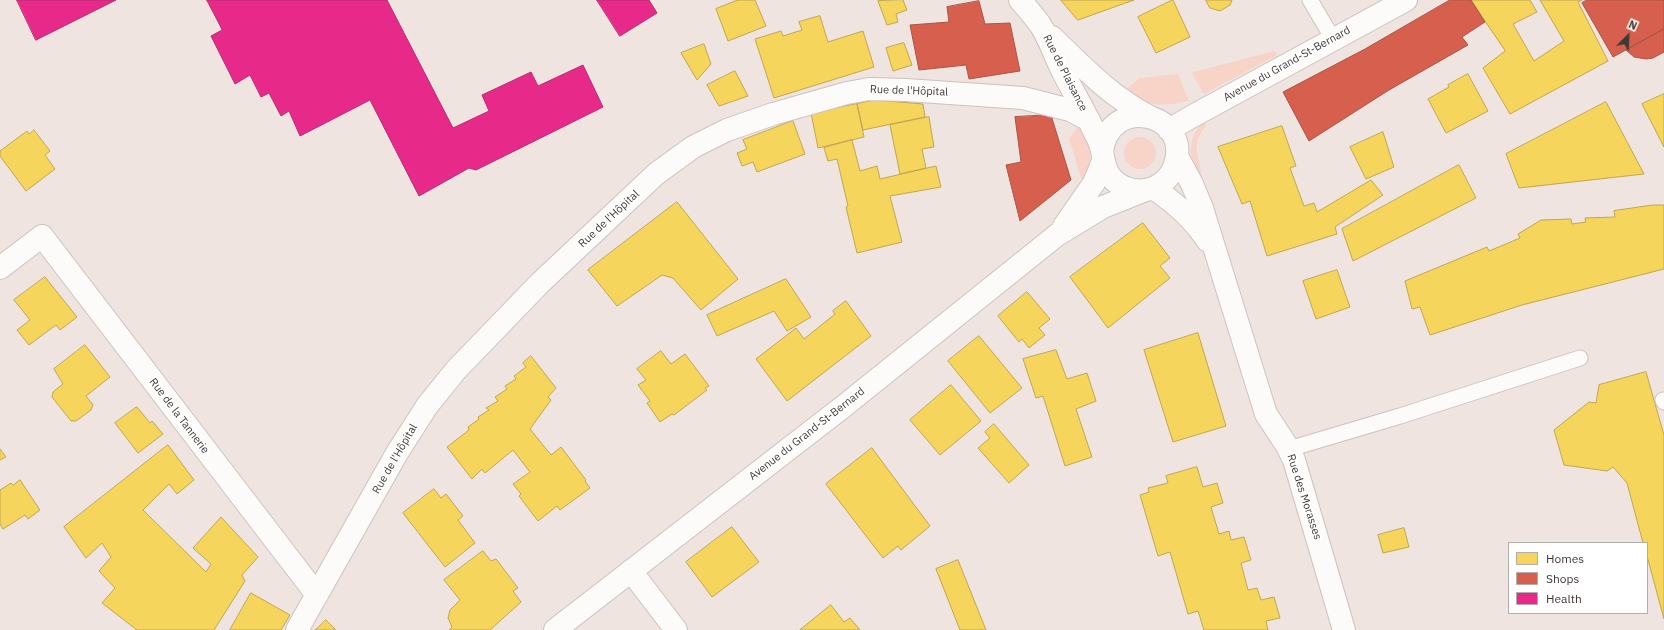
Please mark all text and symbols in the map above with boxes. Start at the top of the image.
north arrow [1608,16,1648,56]
text: N [1626,17,1639,33]
street label: Avenue du Grand-St-Bernard [1221,24,1353,104]
street label: Rue de Plaisance [1040,32,1090,114]
street label: Rue de l'Hôpital [870,83,948,99]
street label: Rue de l'Hôpital [576,187,642,251]
street label: Rue de la Tannerie [146,376,212,456]
street label: Avenue du Grand-St-Bernard [747,385,867,483]
street label: Rue de l'Hôpital [370,422,420,496]
street label: Rue des Morasses [1284,452,1324,542]
legend [1508,542,1648,614]
text: Homes [1546,551,1584,566]
text: Shops [1546,571,1579,586]
text: Health [1546,591,1582,606]

